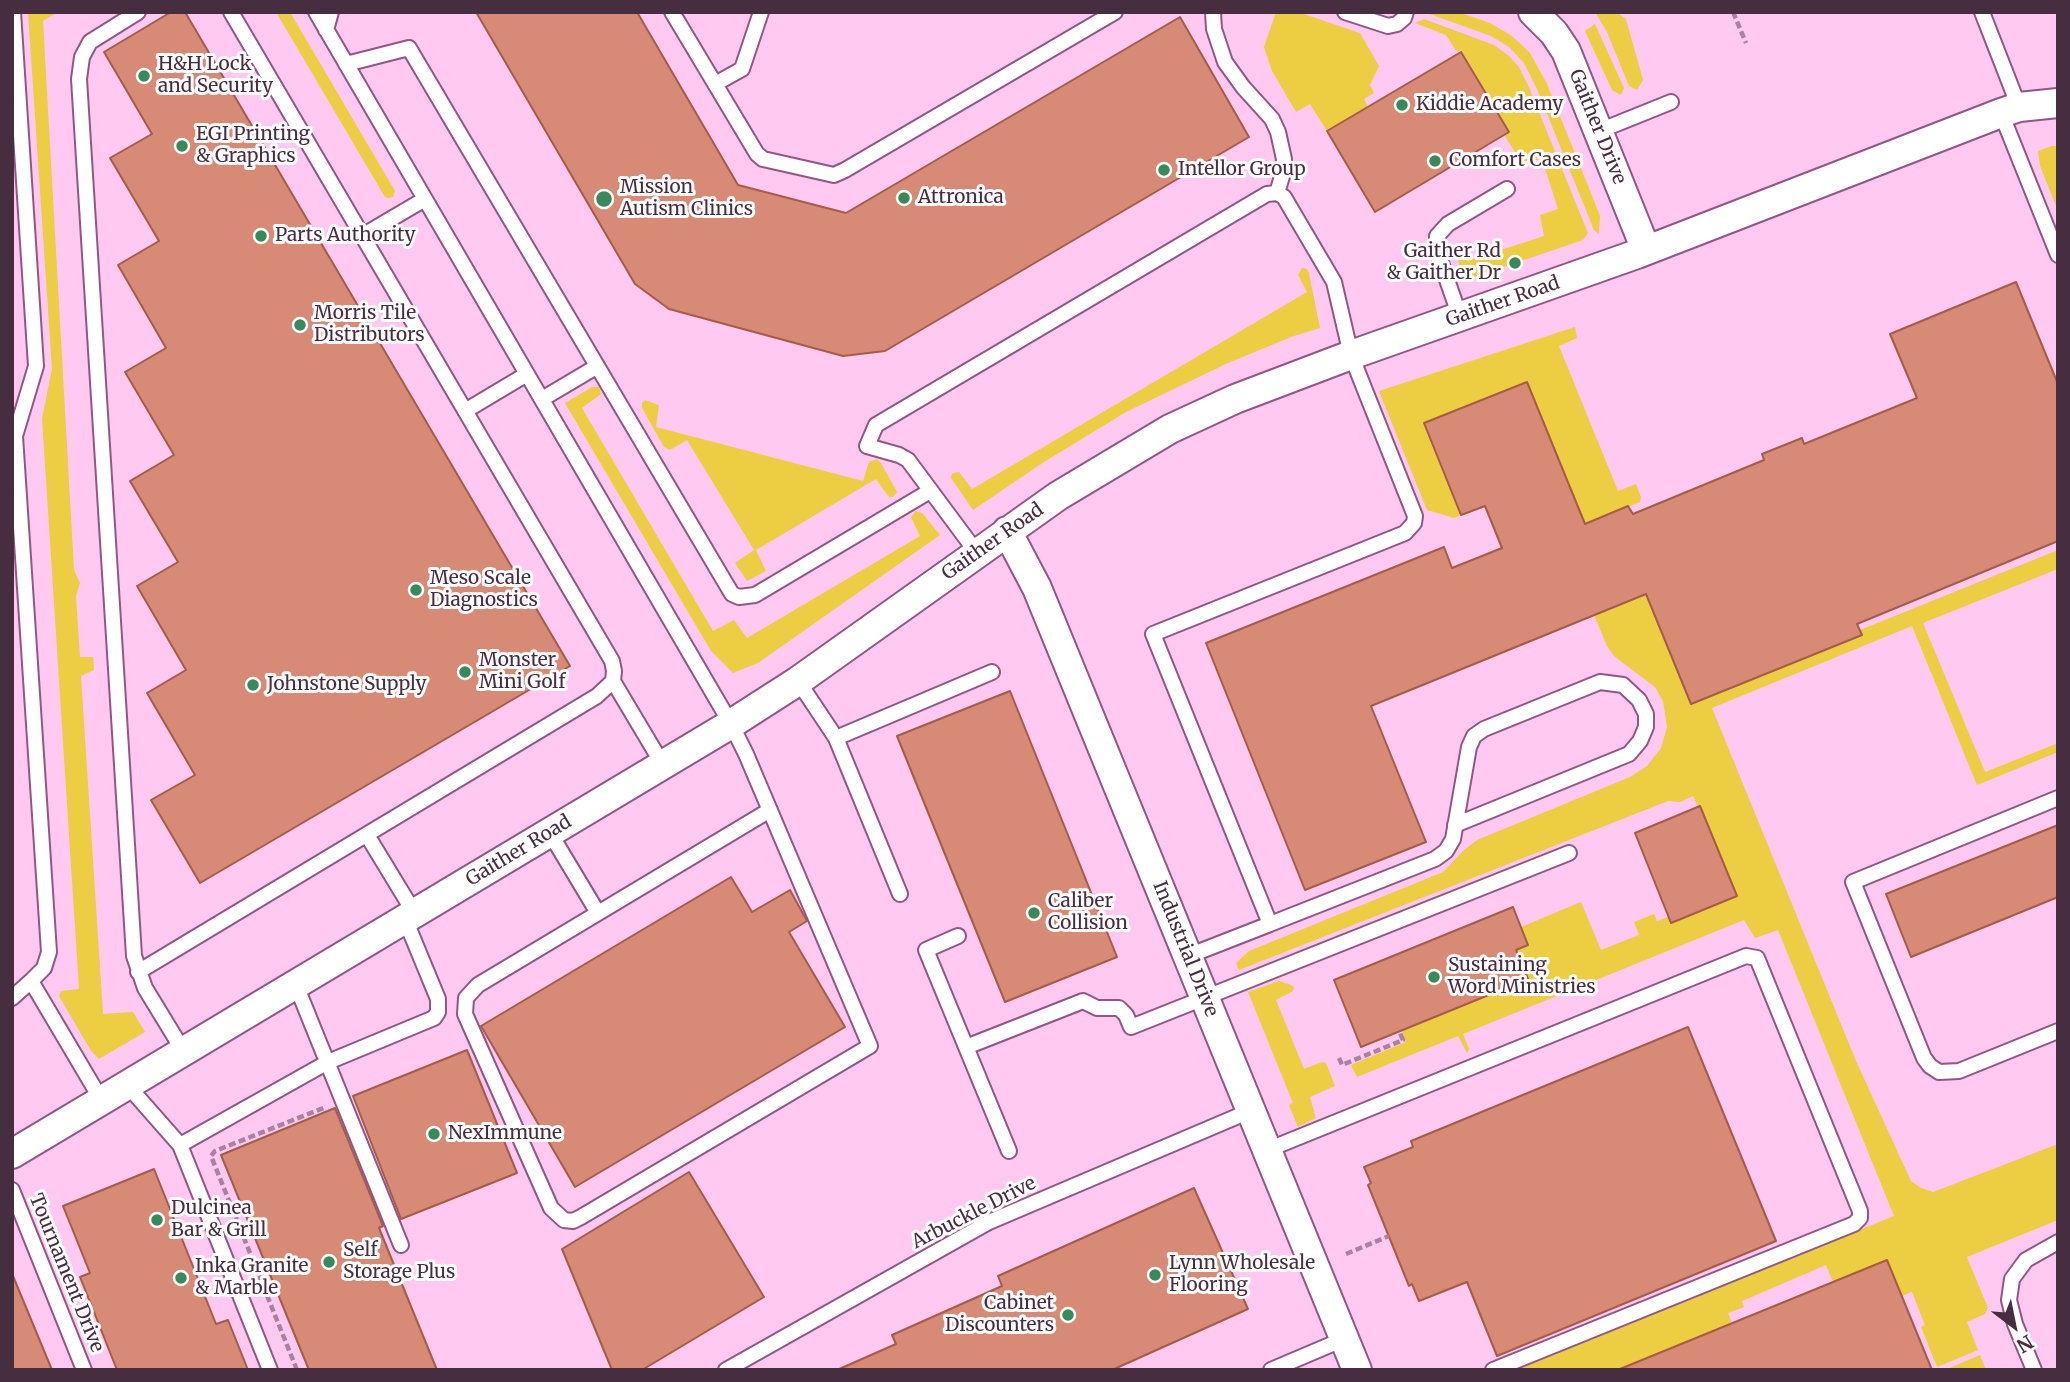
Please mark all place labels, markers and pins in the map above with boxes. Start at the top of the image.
place label: H&H Lock and Security [158,54,273,98]
marker: H&H Lock and Security [136,68,152,84]
place label: Kiddie Academy [1416,94,1563,116]
marker: Kiddie Academy [1394,97,1410,113]
place label: EGI Printing & Graphics [196,124,310,168]
marker: EGI Printing & Graphics [174,138,190,154]
place label: Comfort Cases [1449,150,1581,172]
marker: Comfort Cases [1427,153,1443,169]
place label: Intellor Group [1178,159,1306,181]
marker: Intellor Group [1156,162,1172,178]
place label: Mission Autism Clinics [620,177,753,221]
place label: Attronica [918,187,1004,209]
marker: Mission Autism Clinics [594,189,614,209]
marker: Attronica [896,190,912,206]
place label: Parts Authority [275,225,416,247]
marker: Parts Authority [253,228,269,244]
place label: Gaither Rd & Gaither Dr [1387,241,1501,285]
marker: Gaither Rd & Gaither Dr [1507,255,1523,271]
place label: Morris Tile Distributors [314,303,425,347]
marker: Morris Tile Distributors [292,317,308,333]
place label: Meso Scale Diagnostics [430,568,538,612]
marker: Meso Scale Diagnostics [408,582,424,598]
place label: Monster Mini Golf [479,650,565,694]
marker: Monster Mini Golf [457,664,473,680]
place label: Johnstone Supply [267,674,426,696]
marker: Johnstone Supply [245,677,261,693]
place label: Caliber Collision [1048,891,1128,935]
marker: Caliber Collision [1026,905,1042,921]
place label: Sustaining Word Ministries [1448,955,1596,999]
marker: Sustaining Word Ministries [1426,969,1442,985]
place label: NexImmune [448,1123,562,1145]
marker: NexImmune [426,1126,442,1142]
place label: Dulcinea Bar & Grill [171,1198,266,1242]
marker: Dulcinea Bar & Grill [149,1212,165,1228]
place label: Self Storage Plus [343,1240,455,1284]
place label: Lynn Wholesale Flooring [1169,1253,1315,1297]
marker: Self Storage Plus [321,1254,337,1270]
place label: Inka Granite & Marble [195,1256,309,1300]
marker: Lynn Wholesale Flooring [1147,1267,1163,1283]
marker: Inka Granite & Marble [173,1270,189,1286]
place label: Cabinet Discounters [945,1293,1054,1337]
marker: Cabinet Discounters [1060,1307,1076,1323]

